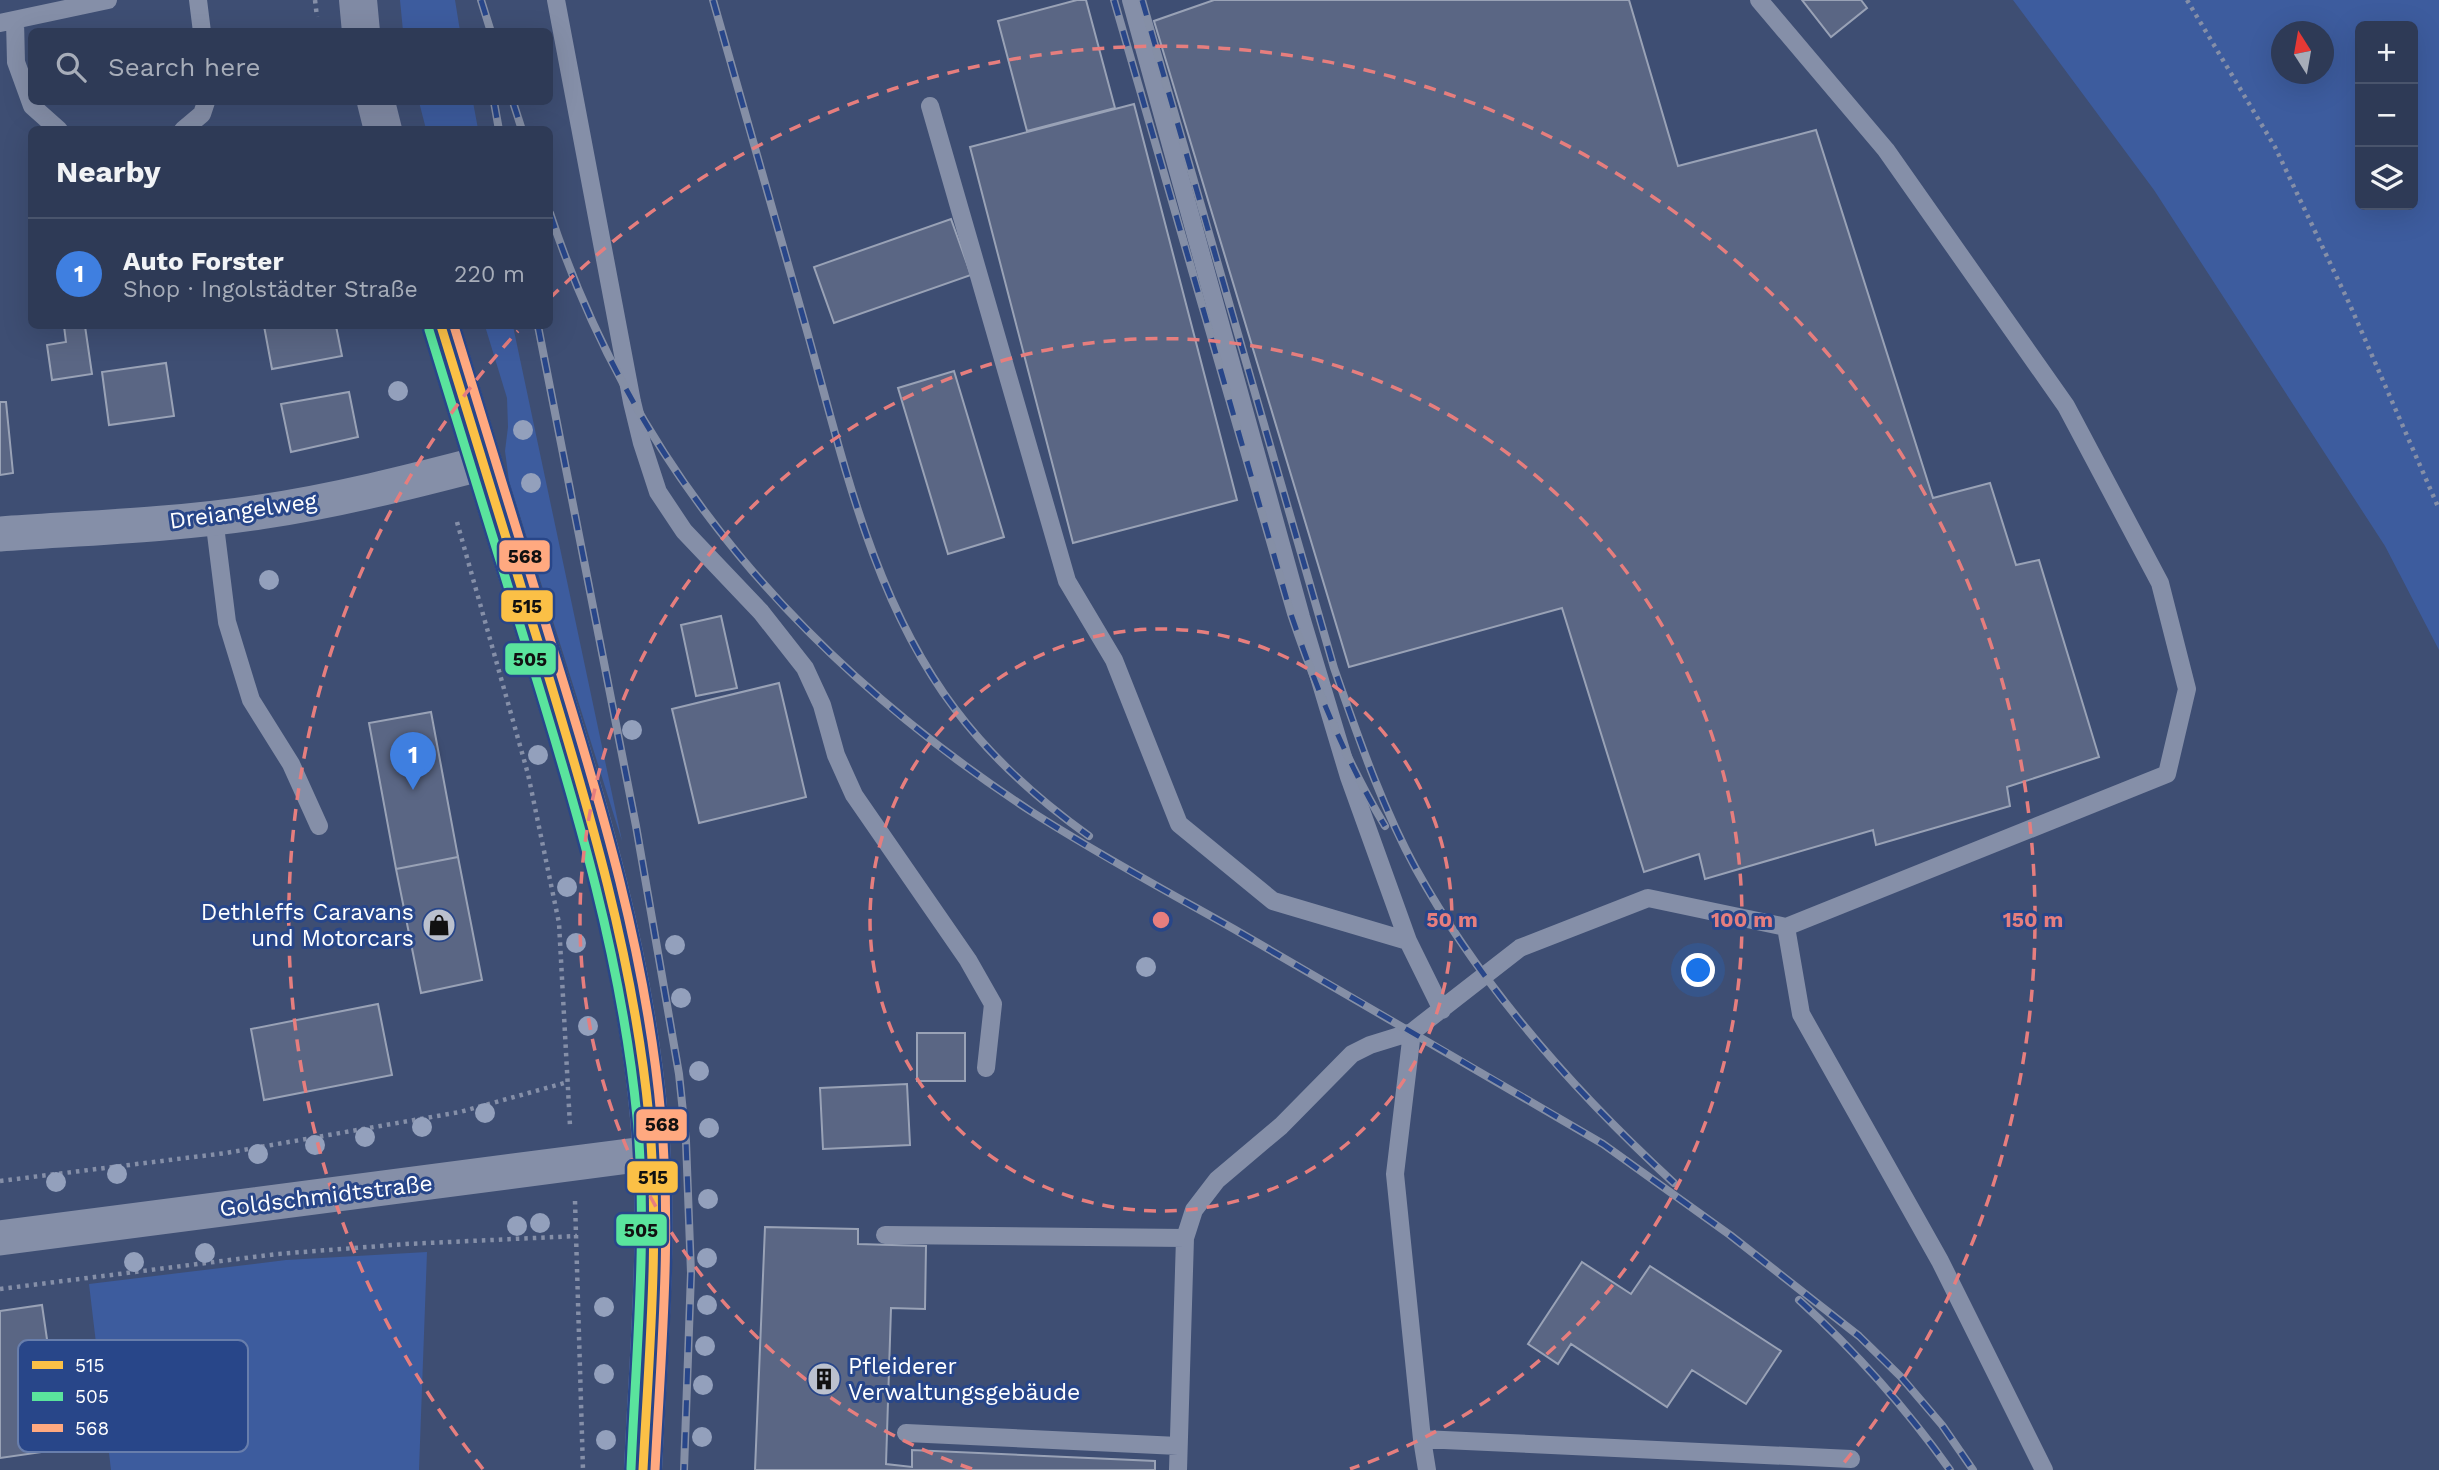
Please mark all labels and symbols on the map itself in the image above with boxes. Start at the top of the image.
north arrow [2271,21,2334,84]
street label: Dreiangelweg [168,487,319,535]
line badge: 568 [498,539,551,573]
text: 568 [508,545,542,568]
line badge: 515 [500,589,554,623]
text: 515 [512,595,542,618]
line badge: 505 [504,642,557,676]
text: 505 [513,648,547,671]
pin: 1 [390,732,436,790]
place label: Dethleffs Caravans und Motorcars [201,899,414,952]
shop icon: Dethleffs Caravans und Motorcars [420,906,458,944]
text: 50 m [1426,907,1478,932]
text: 100 m [1711,907,1773,932]
text: 150 m [2003,907,2063,932]
centre of rings [1149,908,1173,932]
your location [1681,953,1715,987]
line badge: 568 [635,1108,688,1142]
text: 568 [645,1113,679,1136]
line badge: 515 [626,1160,679,1194]
text: 515 [638,1166,668,1189]
street label: Goldschmidtstraße [218,1170,434,1222]
line badge: 505 [615,1213,668,1247]
text: 505 [624,1219,658,1242]
legend [18,1340,248,1452]
place label: Pfleiderer Verwaltungsgebäude [848,1353,1080,1406]
text: 515 [75,1354,105,1377]
building icon: Pfleiderer Verwaltungsgebäude [805,1360,843,1398]
text: 505 [75,1385,109,1408]
text: 568 [75,1417,109,1440]

